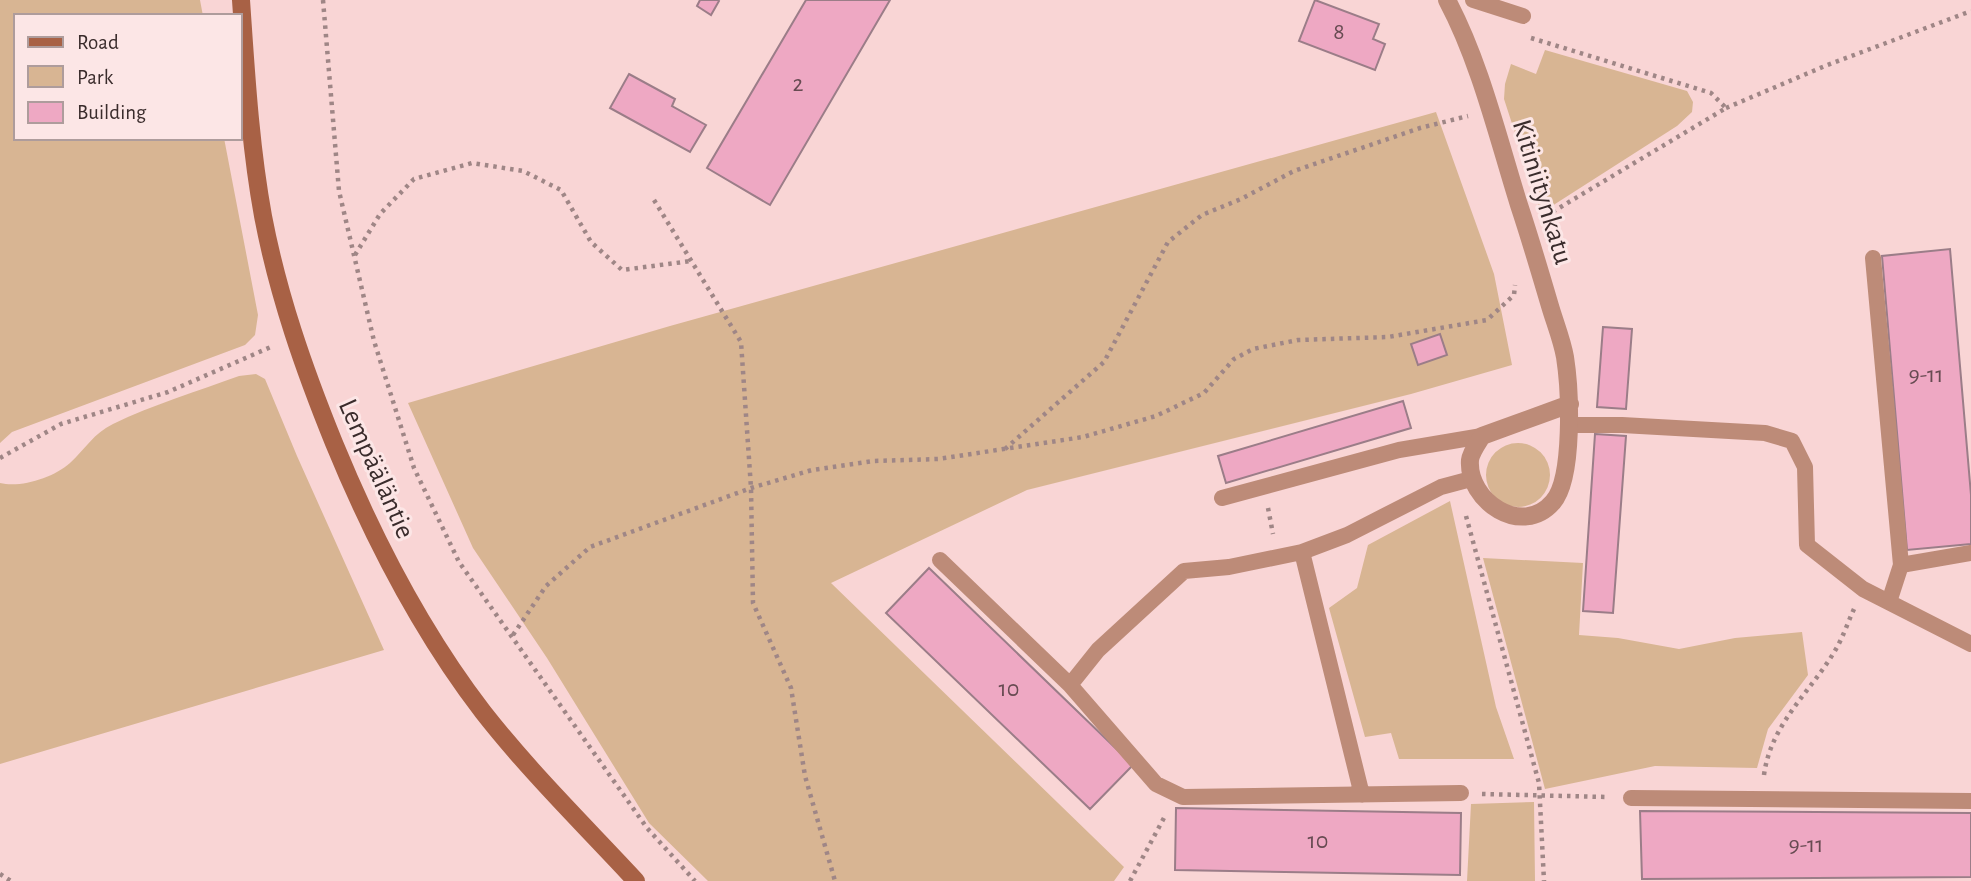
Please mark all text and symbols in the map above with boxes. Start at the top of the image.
legend [14,14,242,140]
house number: 8 [1333,20,1345,44]
text: Road [77,32,119,53]
text: Park [77,67,114,88]
house number: 2 [793,72,804,96]
text: Building [77,102,147,123]
street label: Kitiniitynkatu [1507,116,1577,268]
house number: 9-11 [1908,363,1944,387]
street label: Lempääläntie [333,395,419,543]
house number: 10 [999,677,1019,701]
house number: 10 [1308,829,1328,853]
house number: 9-11 [1788,833,1824,857]

